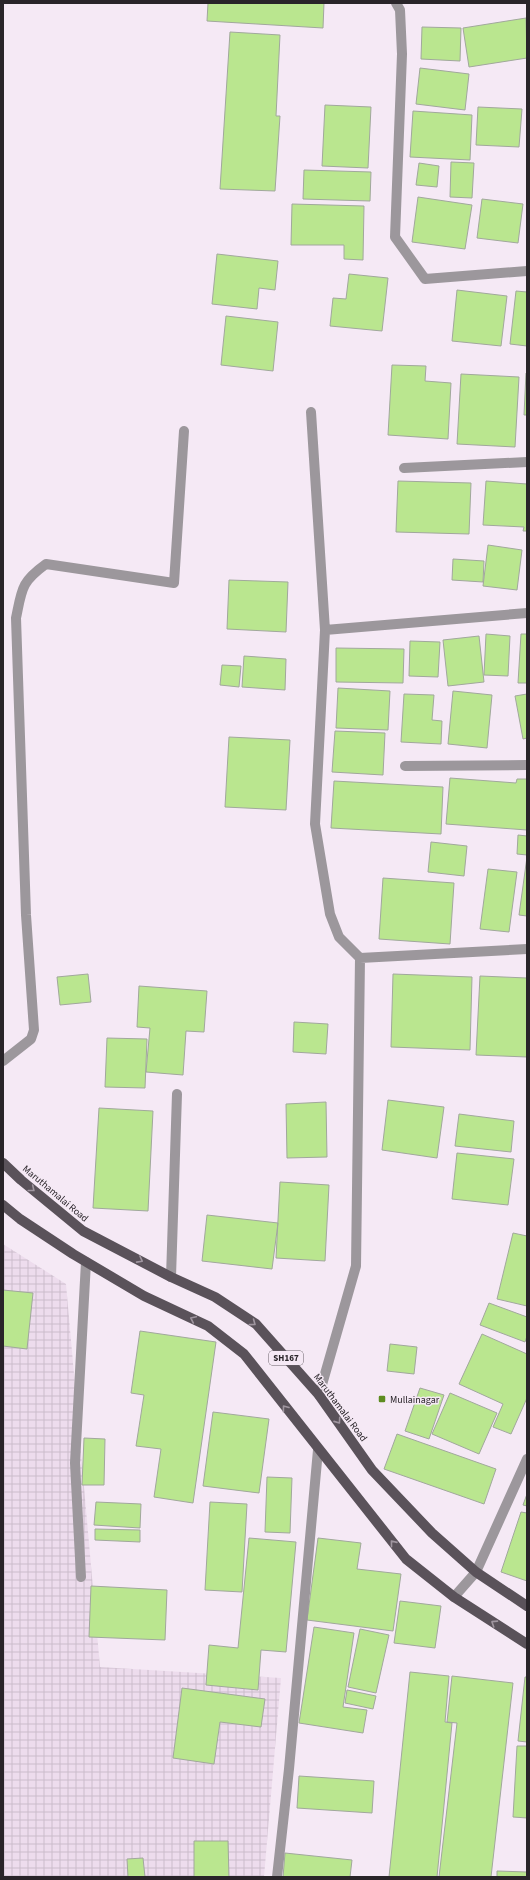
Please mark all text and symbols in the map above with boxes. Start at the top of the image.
street label: Maruthamalai Road [19,1162,91,1225]
one-way arrow [27,1184,34,1191]
one-way arrow [135,1256,143,1263]
one-way arrow [190,1316,198,1324]
one-way arrow [249,1318,256,1325]
road number: SH167 [269,1351,303,1365]
street label: Maruthamalai Road [310,1371,370,1445]
place label: Mullainagar [390,1393,440,1407]
marker: Mullainagar [377,1394,387,1404]
one-way arrow [283,1406,290,1413]
one-way arrow [333,1417,341,1424]
one-way arrow [390,1540,397,1548]
one-way arrow [491,1621,498,1628]

